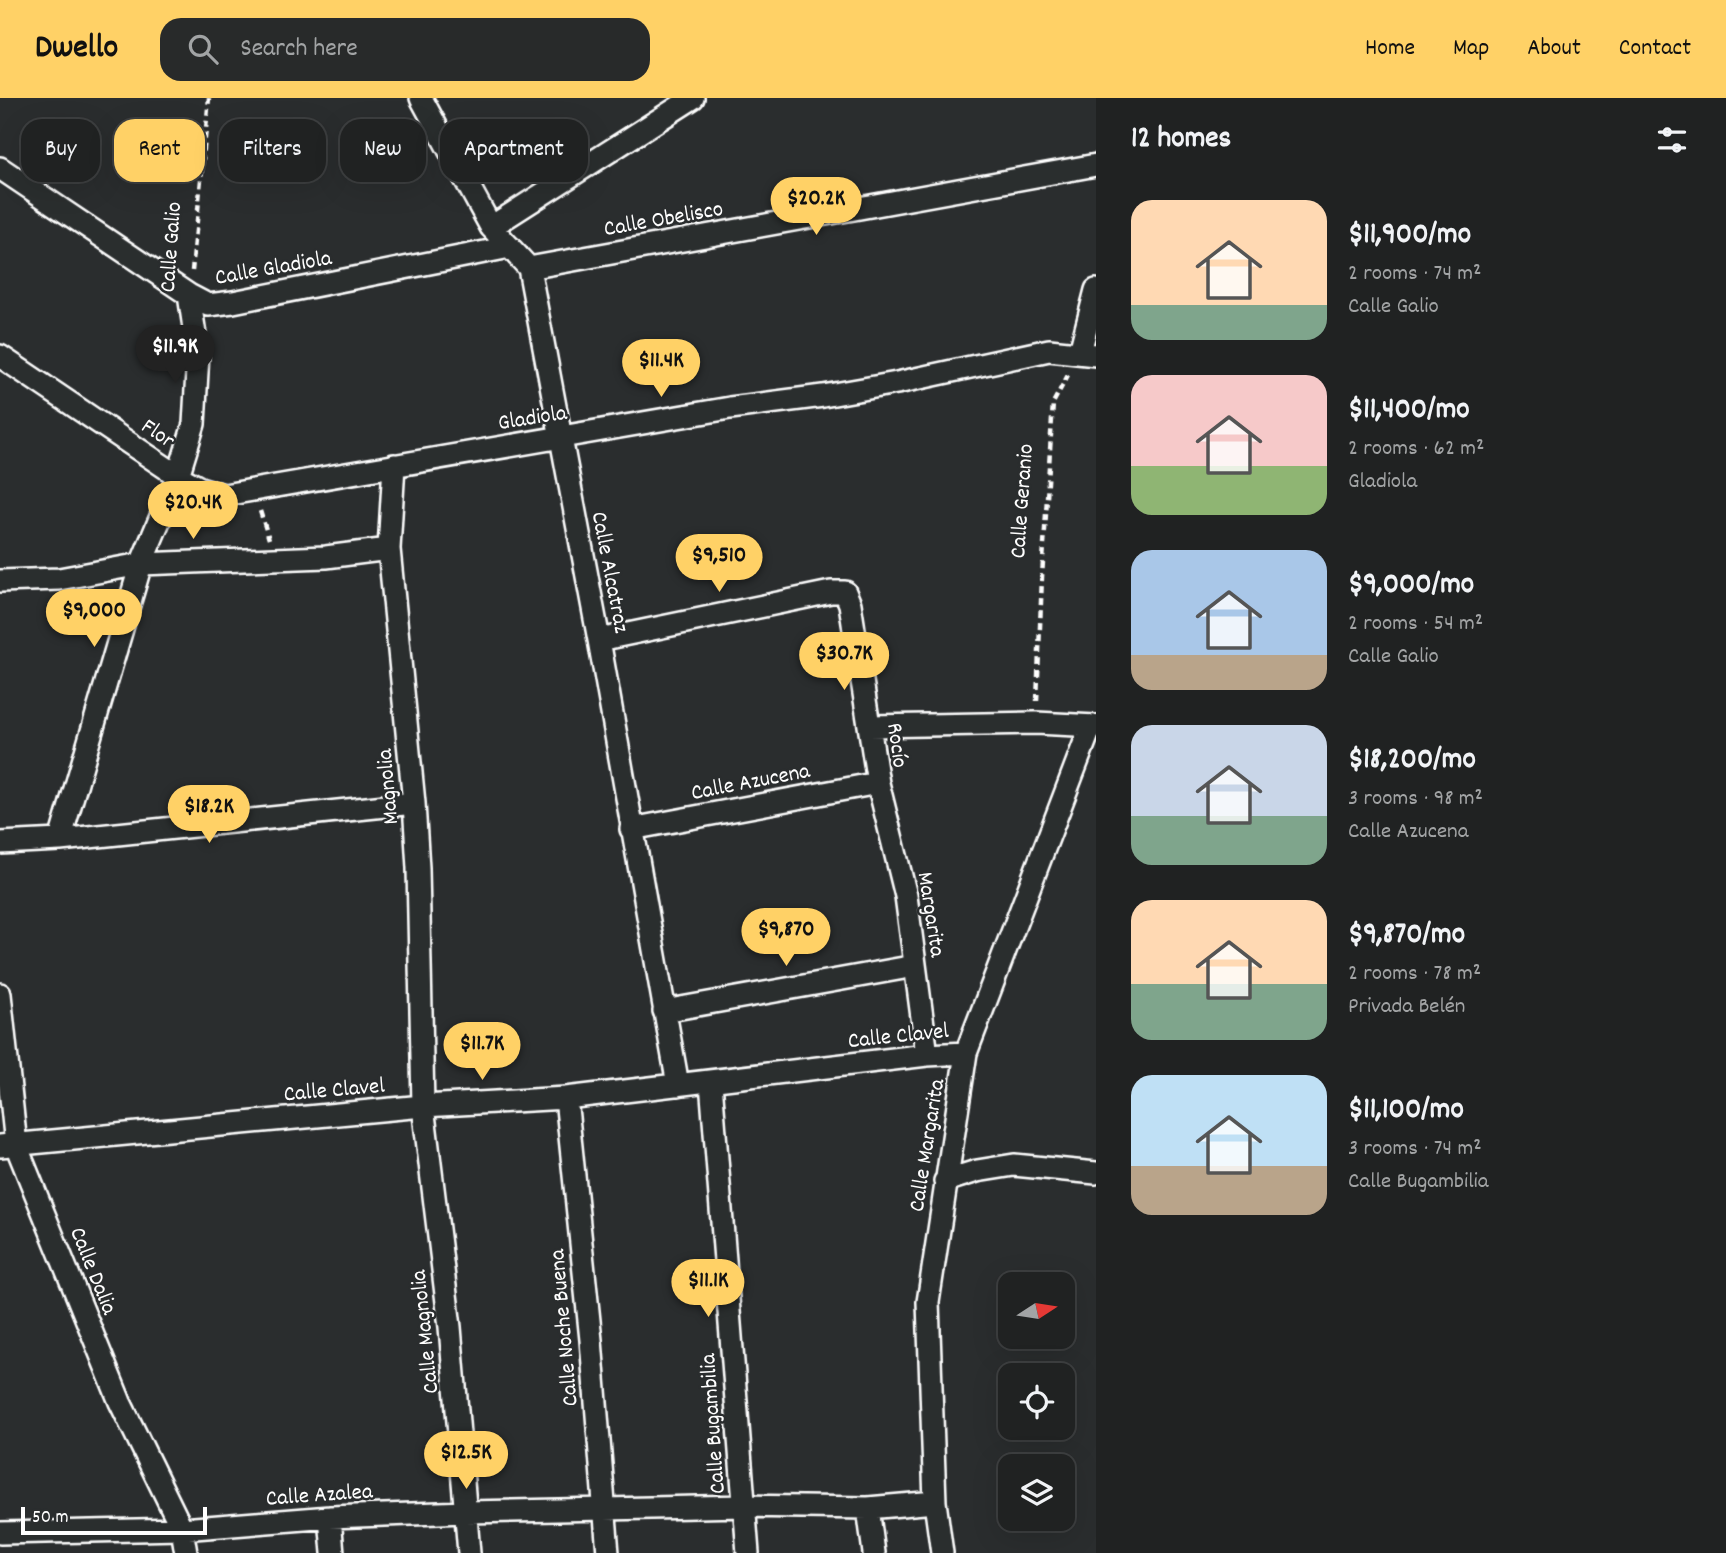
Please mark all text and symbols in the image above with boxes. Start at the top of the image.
search box [160,18,650,81]
text: Dwello [35,26,118,73]
icon: search [184,30,222,68]
text: Search here [240,31,358,68]
text: Home [1365,32,1415,66]
text: Map [1453,32,1489,66]
text: About [1527,32,1581,66]
text: Contact [1619,32,1691,66]
chip: Buy [21,119,100,182]
chip: Rent [114,119,205,182]
chip: Filters [219,119,326,182]
chip: New [340,119,426,182]
chip: Apartment [440,119,588,182]
text: 12 homes [1131,119,1231,162]
icon: filters [1653,121,1691,159]
pin: $20.2K [759,178,873,237]
text: $20.2K [787,183,845,216]
street label: Calle Obelisco [601,194,726,247]
street label: Calle Galio [153,201,192,294]
text: $11,900/mo [1348,215,1471,258]
icon: home [1187,228,1271,312]
street label: Calle Gladiola [213,243,336,296]
text: 2 rooms · 74 m² [1348,258,1481,291]
text: Calle Galio [1348,291,1439,324]
pin: $11.9K [118,326,232,385]
text: $11.9K [152,331,198,364]
pin: $11.4K [604,340,718,399]
text: $11.4K [638,345,684,378]
text: $11,400/mo [1348,390,1470,433]
street label: Gladiola [496,398,571,441]
icon: home [1187,403,1271,487]
street label: Flor [134,412,181,458]
text: 2 rooms · 62 m² [1348,433,1484,466]
street label: Calle Geranio [1003,443,1044,560]
text: Gladiola [1348,466,1417,499]
pin: $20.4K [136,482,250,541]
text: $20.4K [164,487,222,520]
street label: Calle Alcatraz [581,509,637,636]
pin: $9,510 [662,534,776,594]
text: $9,510 [692,540,746,573]
text: $9,000/mo [1348,565,1474,608]
icon: home [1187,578,1271,662]
pin: $9,000 [37,589,151,649]
text: $9,000 [62,595,126,628]
text: 2 rooms · 54 m² [1348,608,1483,641]
pin: $30.7K [787,632,901,692]
text: $30.7K [815,638,873,671]
text: Calle Galio [1348,641,1439,674]
street label: Rocío [876,721,915,770]
text: $18,200/mo [1348,740,1476,783]
street label: Magnolia [370,746,409,826]
icon: home [1187,753,1271,837]
street label: Calle Azucena [688,756,814,811]
text: 3 rooms · 98 m² [1348,783,1483,816]
pin: $18.2K [152,786,266,845]
text: $18.2K [184,791,234,824]
text: Calle Azucena [1348,816,1468,849]
street label: Margarita [907,870,953,961]
pin: $9,870 [729,908,843,968]
text: $9,870 [757,914,815,947]
text: $9,870/mo [1348,915,1465,958]
icon: home [1187,928,1271,1012]
text: 2 rooms · 78 m² [1348,958,1481,991]
text: Privada Belén [1348,991,1465,1024]
street label: Calle Clavel [846,1016,951,1059]
pin: $11.7K [425,1023,539,1082]
text: $11.7K [460,1028,505,1061]
street label: Calle Clavel [282,1071,387,1112]
street label: Calle Margarita [902,1076,955,1214]
text: $11,100/mo [1348,1090,1464,1133]
icon: home [1187,1103,1271,1187]
text: 3 rooms · 74 m² [1348,1133,1482,1166]
text: Calle Bugambilia [1348,1166,1489,1199]
street label: Calle Dalia [59,1223,125,1321]
street label: Calle Noche Buena [542,1247,589,1408]
pin: $11.1K [651,1260,765,1319]
text: $11.1K [687,1265,729,1298]
street label: Calle Magnolia [403,1267,449,1395]
north arrow [998,1272,1074,1349]
map controls [998,1272,1075,1531]
street label: Calle Bugambilia [693,1351,736,1495]
button: locate [998,1363,1075,1440]
pin: $12.5K [409,1432,523,1491]
text: $12.5K [440,1437,492,1470]
button: layers [998,1454,1075,1531]
street label: Calle Azalea [265,1476,375,1517]
scale bar [21,1504,206,1536]
text: 50 m [32,1505,69,1532]

